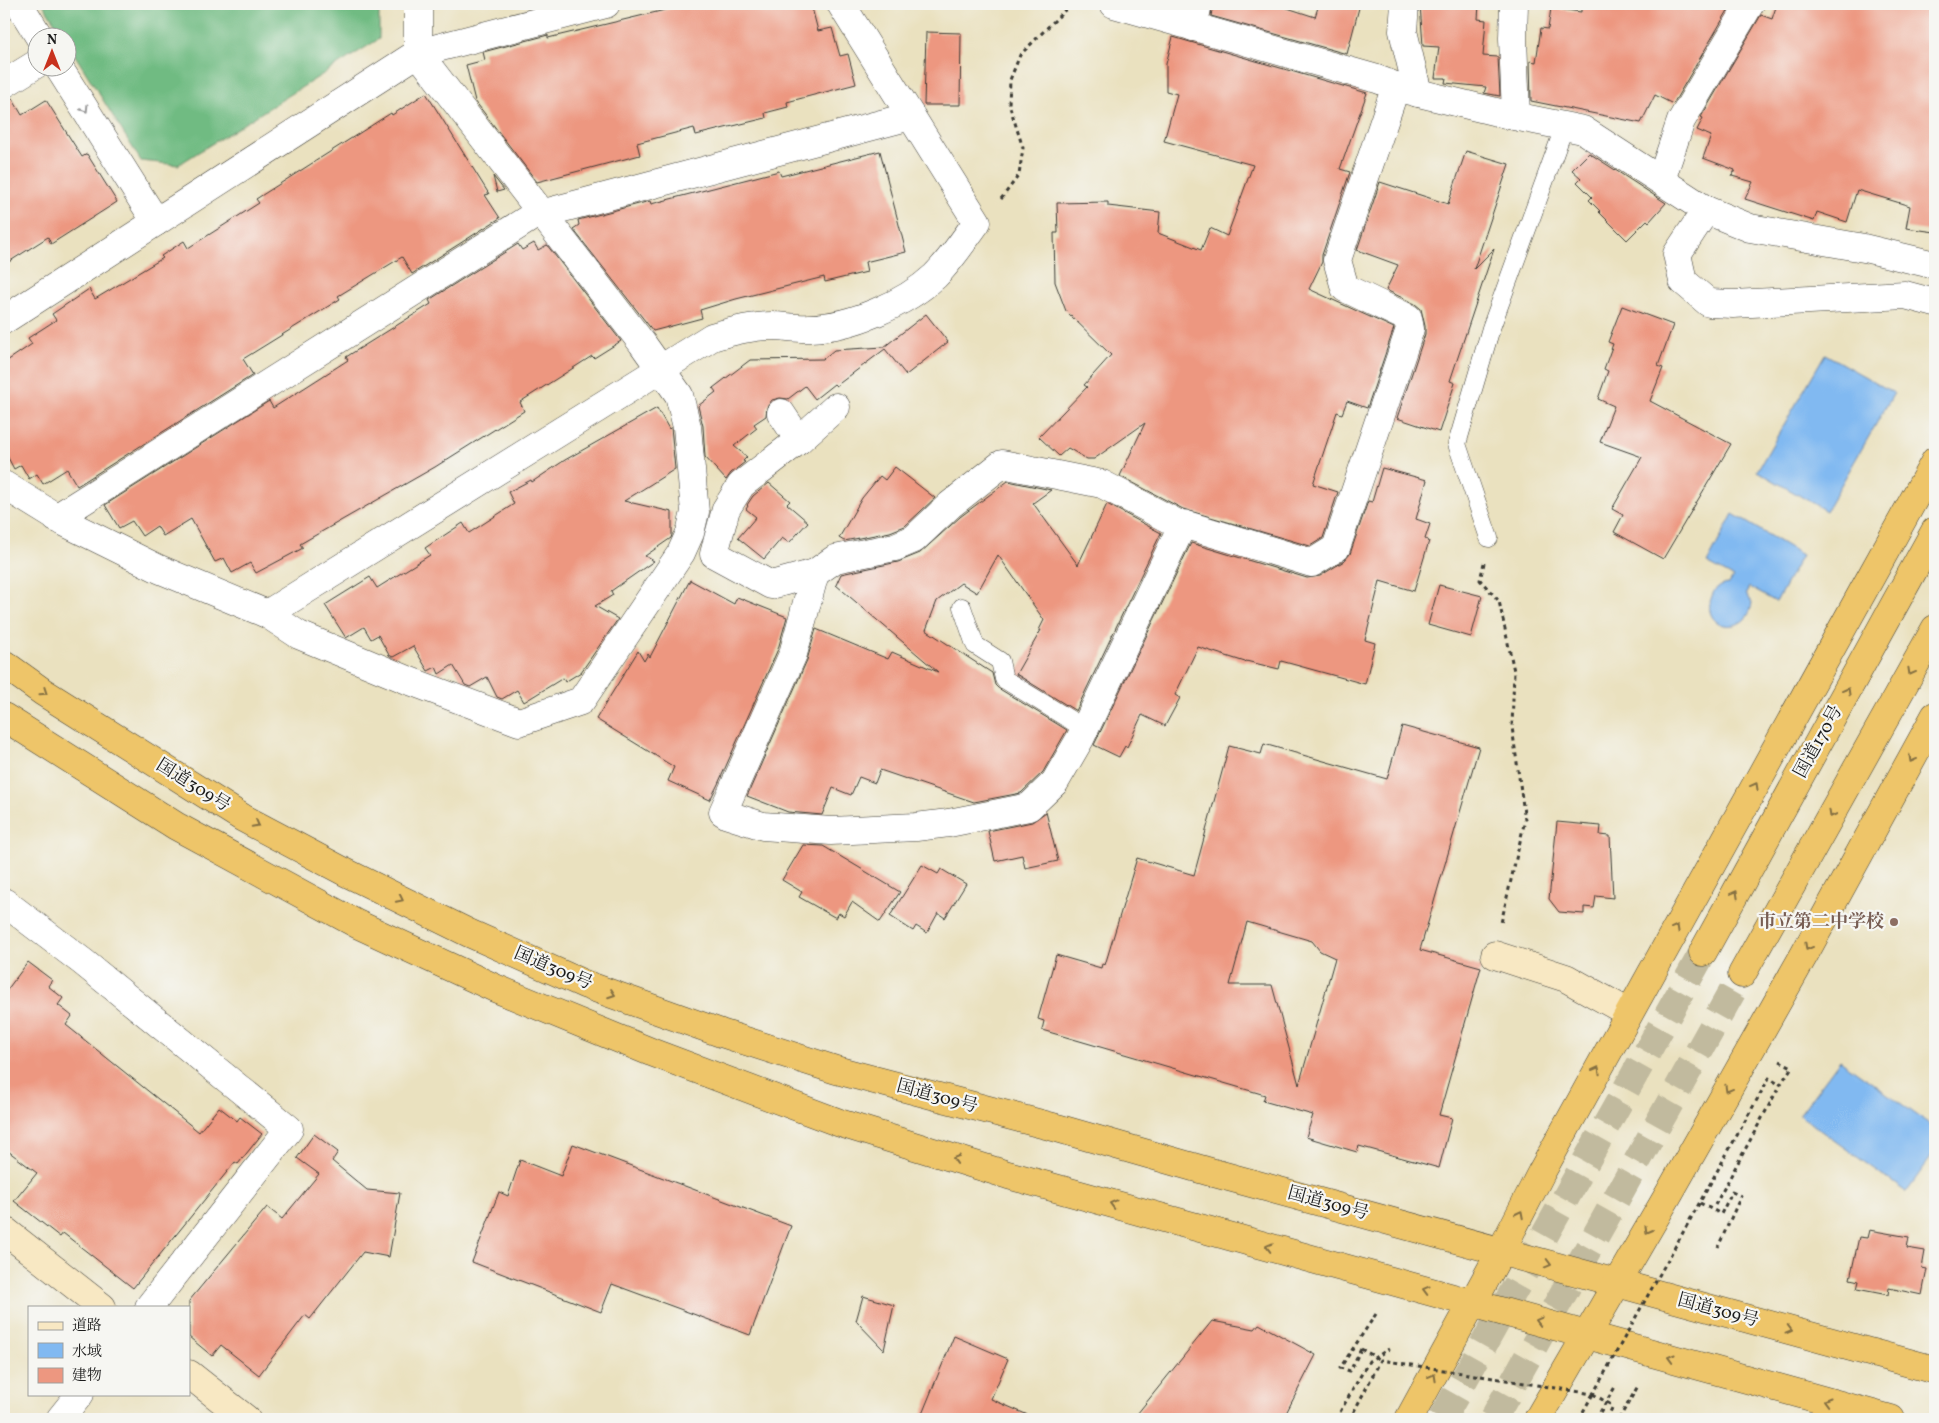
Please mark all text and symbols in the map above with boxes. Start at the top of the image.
north arrow [28,28,78,78]
text: N [47,31,57,50]
one-way arrow [78,103,88,112]
one-way arrow [1908,666,1918,675]
one-way arrow [38,686,47,695]
one-way arrow [1841,687,1851,696]
street label: 国道170号 [1789,701,1849,783]
street label: 国道309号 [151,753,235,819]
one-way arrow [1908,754,1918,763]
one-way arrow [1748,782,1758,791]
one-way arrow [1828,808,1838,817]
one-way arrow [250,818,259,828]
one-way arrow [1729,891,1739,900]
one-way arrow [395,893,404,903]
place label: 市立第二中学校 [1758,910,1884,935]
marker: 市立第二中学校 [1888,916,1900,928]
one-way arrow [1670,924,1680,933]
street label: 国道309号 [510,941,596,997]
one-way arrow [1804,942,1814,951]
one-way arrow [607,988,616,998]
one-way arrow [1591,1067,1601,1076]
street label: 国道309号 [894,1074,980,1120]
one-way arrow [1725,1084,1735,1093]
one-way arrow [953,1154,961,1164]
street label: 国道309号 [1285,1181,1371,1227]
one-way arrow [1109,1199,1117,1209]
one-way arrow [1514,1210,1524,1219]
one-way arrow [1644,1225,1654,1234]
one-way arrow [1265,1242,1274,1253]
one-way arrow [1544,1258,1553,1269]
one-way arrow [1422,1286,1430,1296]
street label: 国道309号 [1675,1288,1761,1334]
legend [28,1306,190,1396]
text: 道路 [72,1316,102,1337]
one-way arrow [1535,1316,1544,1327]
one-way arrow [1785,1324,1794,1335]
text: 水域 [72,1342,102,1363]
one-way arrow [1667,1353,1675,1363]
text: 建物 [72,1366,102,1387]
one-way arrow [1427,1373,1437,1382]
one-way arrow [1824,1397,1832,1407]

